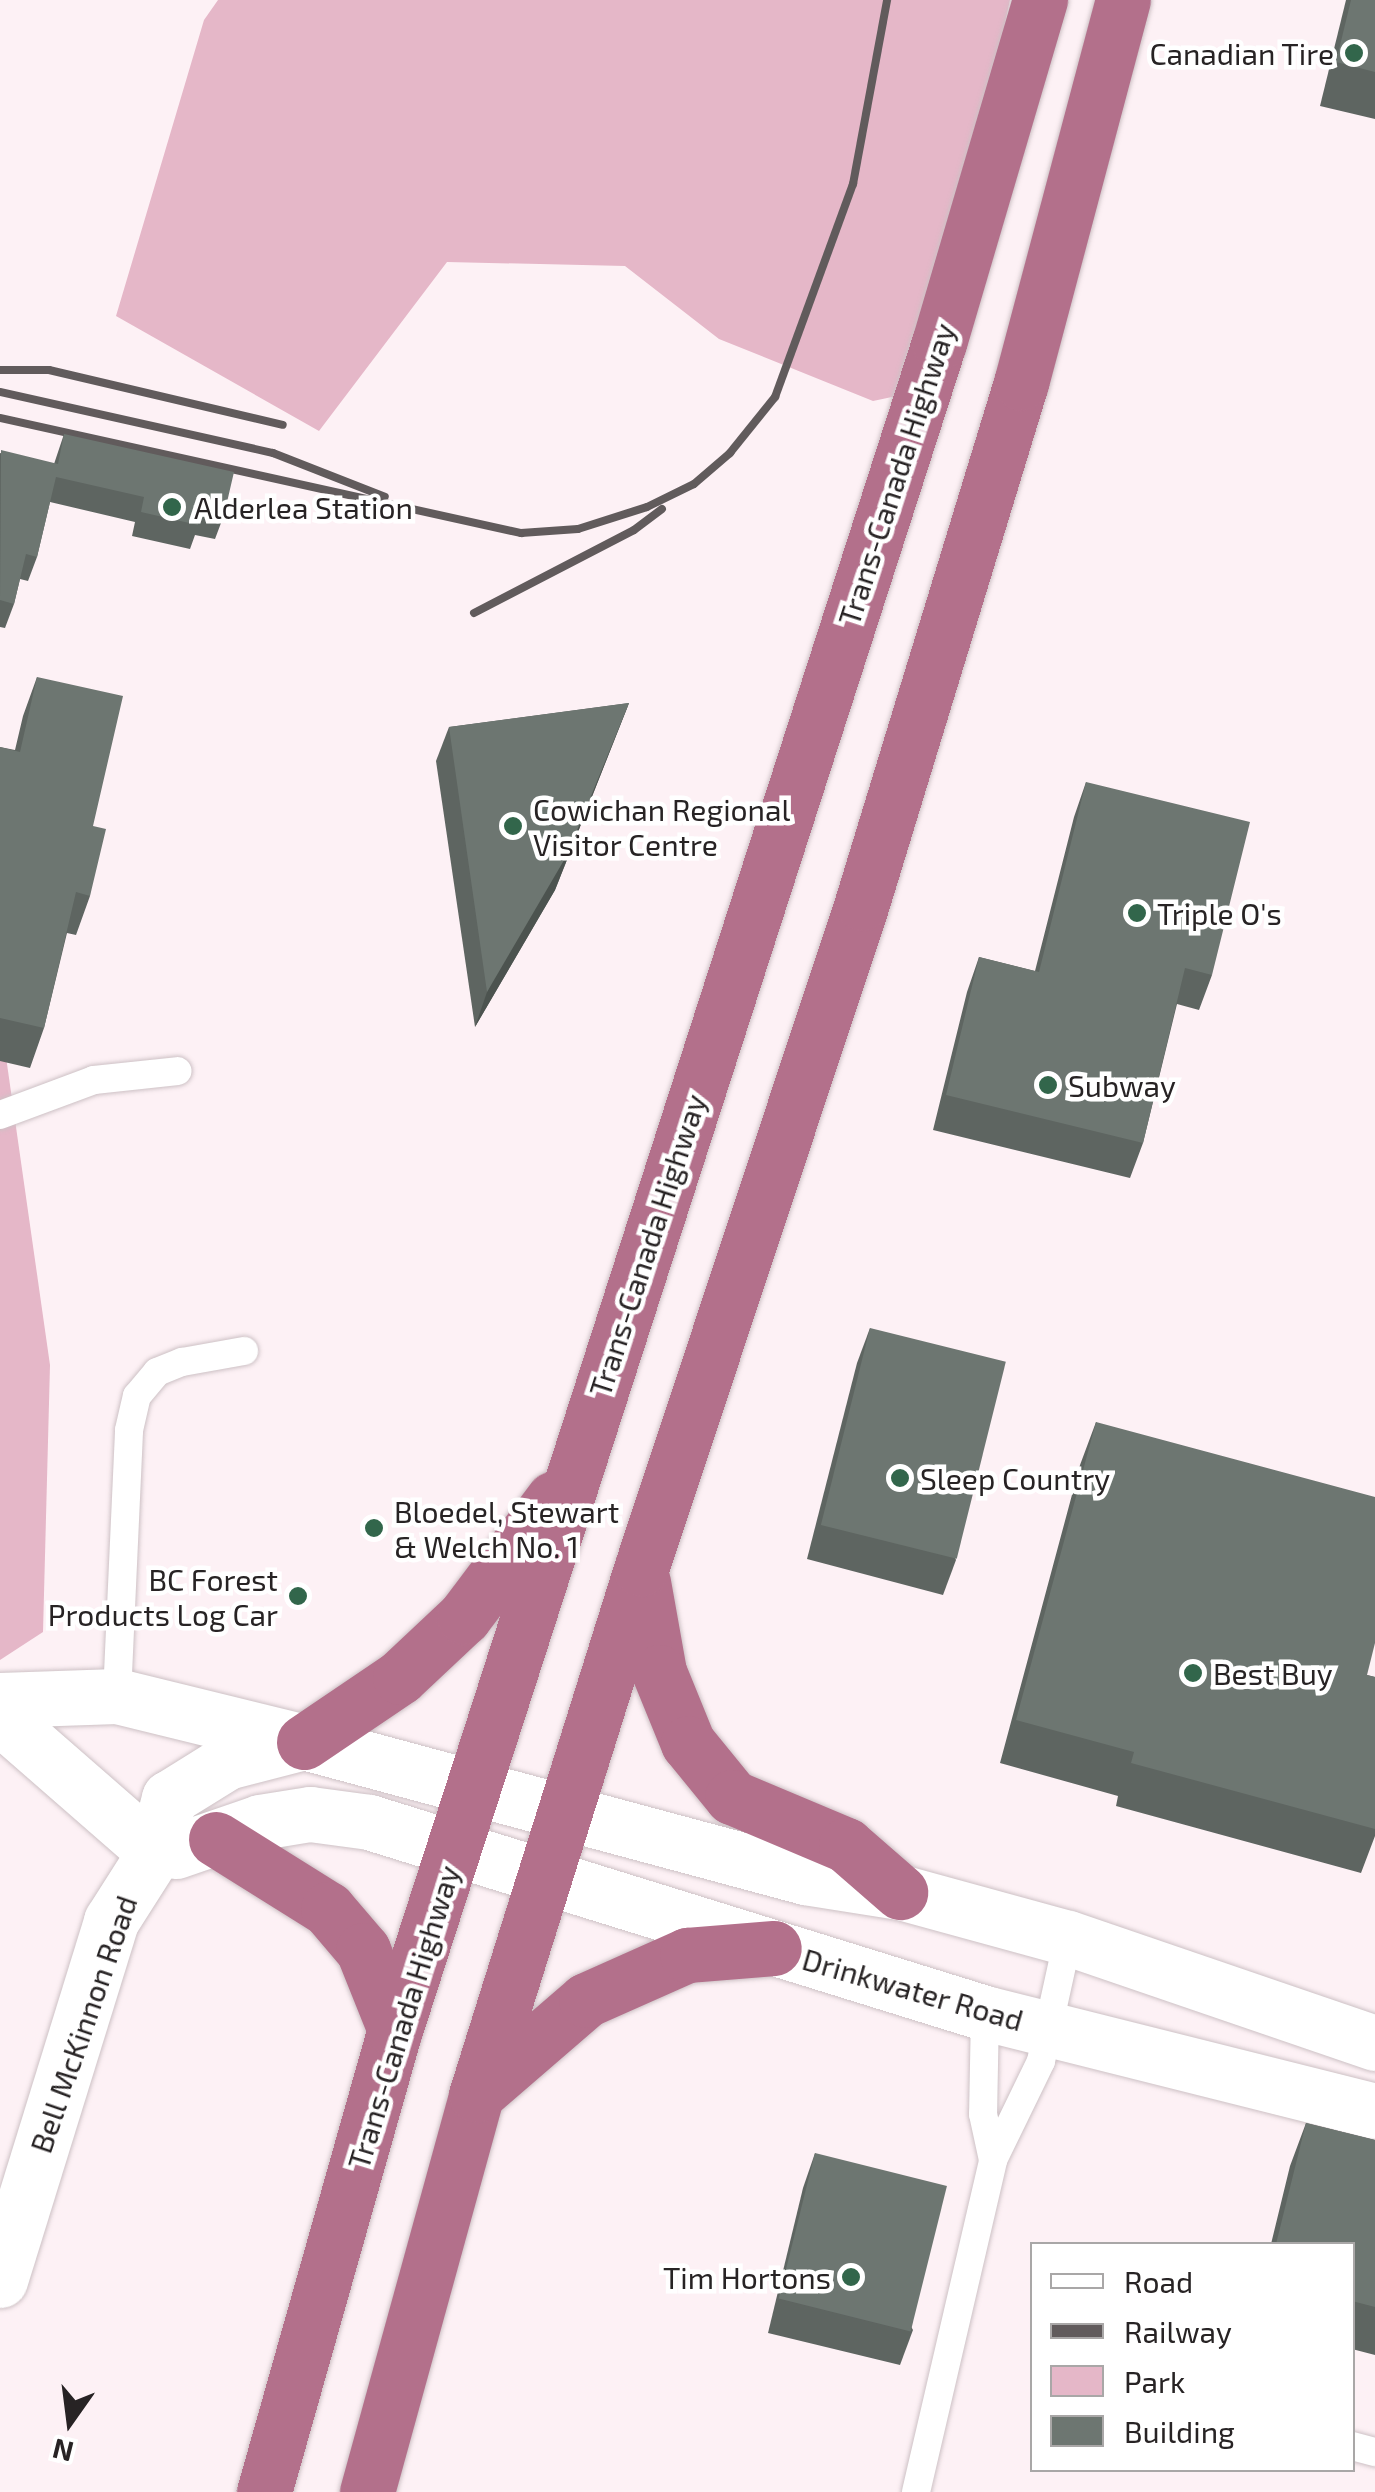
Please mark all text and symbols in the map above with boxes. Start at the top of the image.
place label: Canadian Tire [1149,35,1334,71]
marker: Canadian Tire [1343,42,1365,64]
street label: Trans-Canada Highway [830,318,962,630]
place label: Alderlea Station [194,489,413,525]
marker: Alderlea Station [159,494,185,520]
place label: Cowichan Regional Visitor Centre [533,791,790,862]
marker: Cowichan Regional Visitor Centre [502,815,524,837]
place label: Triple O's [1157,895,1282,931]
marker: Triple O's [1126,902,1148,924]
place label: Subway [1068,1067,1176,1103]
marker: Subway [1037,1074,1059,1096]
street label: Trans-Canada Highway [581,1089,713,1401]
place label: Sleep Country [920,1460,1110,1496]
marker: Sleep Country [889,1467,911,1489]
place label: Bloedel, Stewart & Welch No. 1 [394,1493,619,1564]
marker: Bloedel, Stewart & Welch No. 1 [363,1517,385,1539]
place label: BC Forest Products Log Car [48,1561,278,1632]
marker: BC Forest Products Log Car [287,1585,309,1607]
place label: Best Buy [1213,1655,1333,1691]
marker: Best Buy [1182,1662,1204,1684]
street label: Trans-Canada Highway [340,1861,466,2173]
street label: Bell McKinnon Road [22,1890,144,2158]
street label: Drinkwater Road [798,1940,1028,2038]
legend [1030,2242,1355,2472]
place label: Tim Hortons [663,2259,831,2295]
text: Road [1124,2263,1193,2299]
marker: Tim Hortons [840,2266,862,2288]
text: Railway [1124,2313,1232,2349]
text: Park [1124,2363,1185,2399]
north arrow [20,2372,120,2472]
text: Building [1124,2413,1235,2449]
text: N [49,2432,77,2470]

